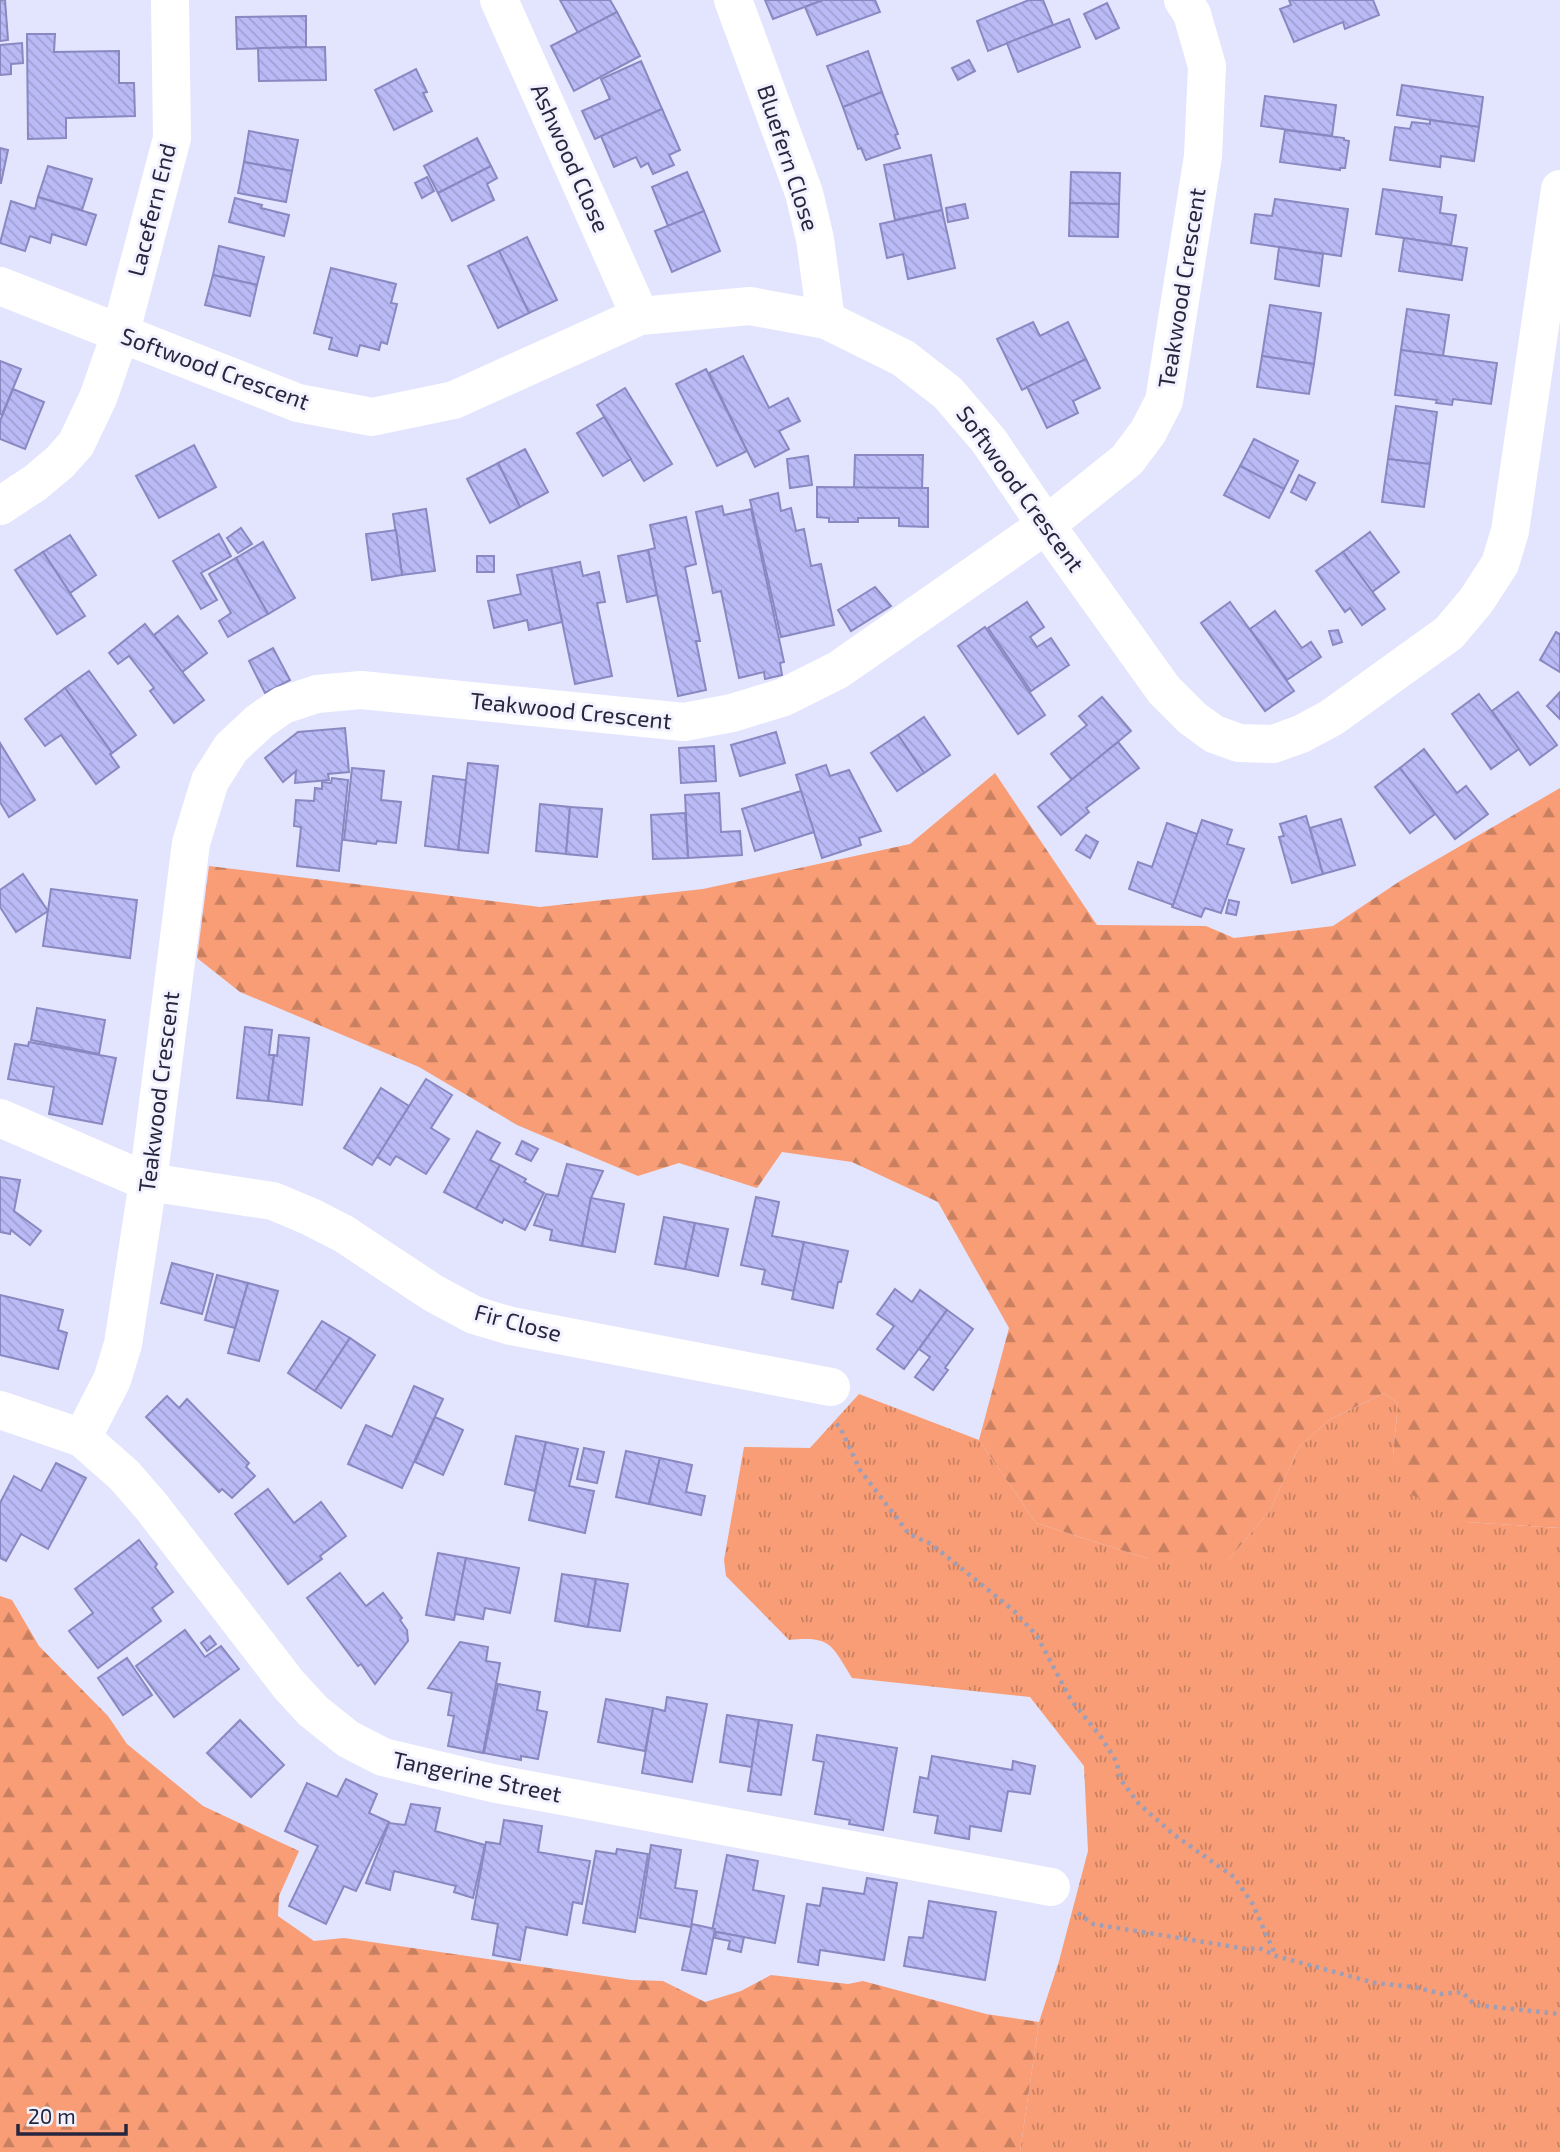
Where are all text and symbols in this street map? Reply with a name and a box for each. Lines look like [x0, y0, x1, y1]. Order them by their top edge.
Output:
street label: Ashwood Close [526, 79, 616, 236]
street label: Bluefern Close [752, 81, 826, 234]
street label: Lacefern End [121, 140, 181, 279]
street label: Teakwood Crescent [1151, 185, 1211, 390]
street label: Softwood Crescent [117, 321, 314, 415]
street label: Softwood Crescent [951, 400, 1091, 577]
street label: Teakwood Crescent [469, 686, 673, 735]
street label: Teakwood Crescent [132, 989, 184, 1194]
street label: Fir Close [472, 1297, 565, 1347]
street label: Tangerine Street [390, 1744, 564, 1808]
scale bar [18, 2092, 126, 2136]
text: 20 m [28, 2103, 76, 2128]

